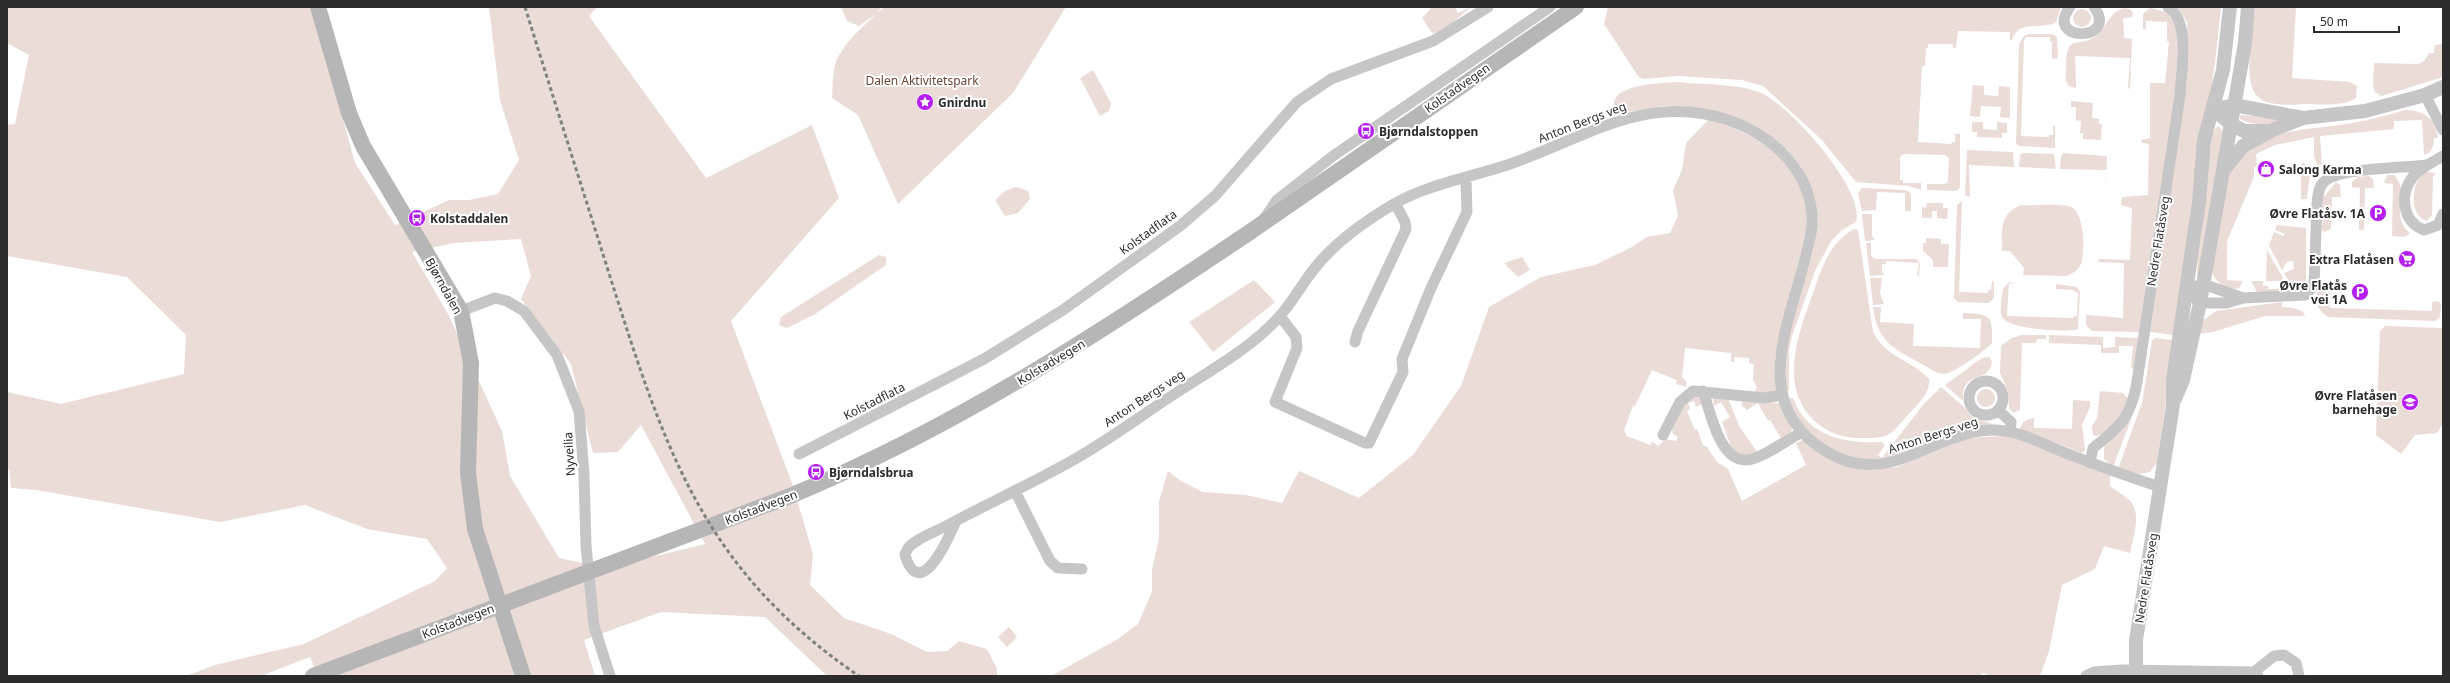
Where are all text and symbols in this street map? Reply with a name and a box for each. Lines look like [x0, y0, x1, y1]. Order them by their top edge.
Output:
scale bar [2314, 8, 2399, 34]
text: 50 m [2320, 13, 2348, 30]
street label: Kolstadvegen [1421, 59, 1493, 117]
park label: Dalen Aktivitetspark [865, 72, 979, 89]
place icon: Gnirdnu [915, 92, 935, 112]
place label: Gnirdnu [938, 94, 986, 111]
street label: Anton Bergs veg [1535, 97, 1629, 147]
bus stop icon: Bjørndalstoppen [1356, 121, 1376, 141]
place label: Bjørndalstoppen [1379, 123, 1478, 140]
shop icon: Salong Karma [2256, 159, 2276, 179]
place label: Salong Karma [2279, 161, 2362, 178]
street label: Nedre Flatåsveg [2142, 195, 2174, 287]
parking icon: Øvre Flatåsv. 1A [2368, 203, 2388, 223]
street label: Kolstadflata [1116, 205, 1180, 259]
place label: Øvre Flatåsv. 1A [2269, 205, 2366, 222]
bus stop icon: Kolstaddalen [407, 208, 427, 228]
place label: Kolstaddalen [430, 210, 508, 227]
supermarket icon: Extra Flatåsen [2397, 249, 2417, 269]
place label: Extra Flatåsen [2309, 251, 2394, 268]
street label: Bjørndalen [422, 255, 466, 317]
place label: Øvre Flatås vei 1A [2279, 277, 2348, 308]
parking icon: Øvre Flatås vei 1A [2350, 282, 2370, 302]
street label: Kolstadvegen [1014, 335, 1088, 389]
street label: Anton Bergs veg [1100, 366, 1188, 430]
street label: Kolstadflata [840, 378, 908, 424]
place label: Øvre Flatåsen barnehage [2315, 387, 2397, 418]
school or university icon: Øvre Flatåsen barnehage [2400, 392, 2420, 412]
street label: Anton Bergs veg [1886, 413, 1980, 457]
street label: Nyveilia [559, 431, 579, 477]
bus stop icon: Bjørndalsbrua [806, 462, 826, 482]
place label: Bjørndalsbrua [829, 464, 913, 481]
street label: Kolstadvegen [722, 485, 800, 529]
street label: Nedre Flatåsveg [2130, 532, 2162, 624]
street label: Kolstadvegen [419, 599, 497, 643]

